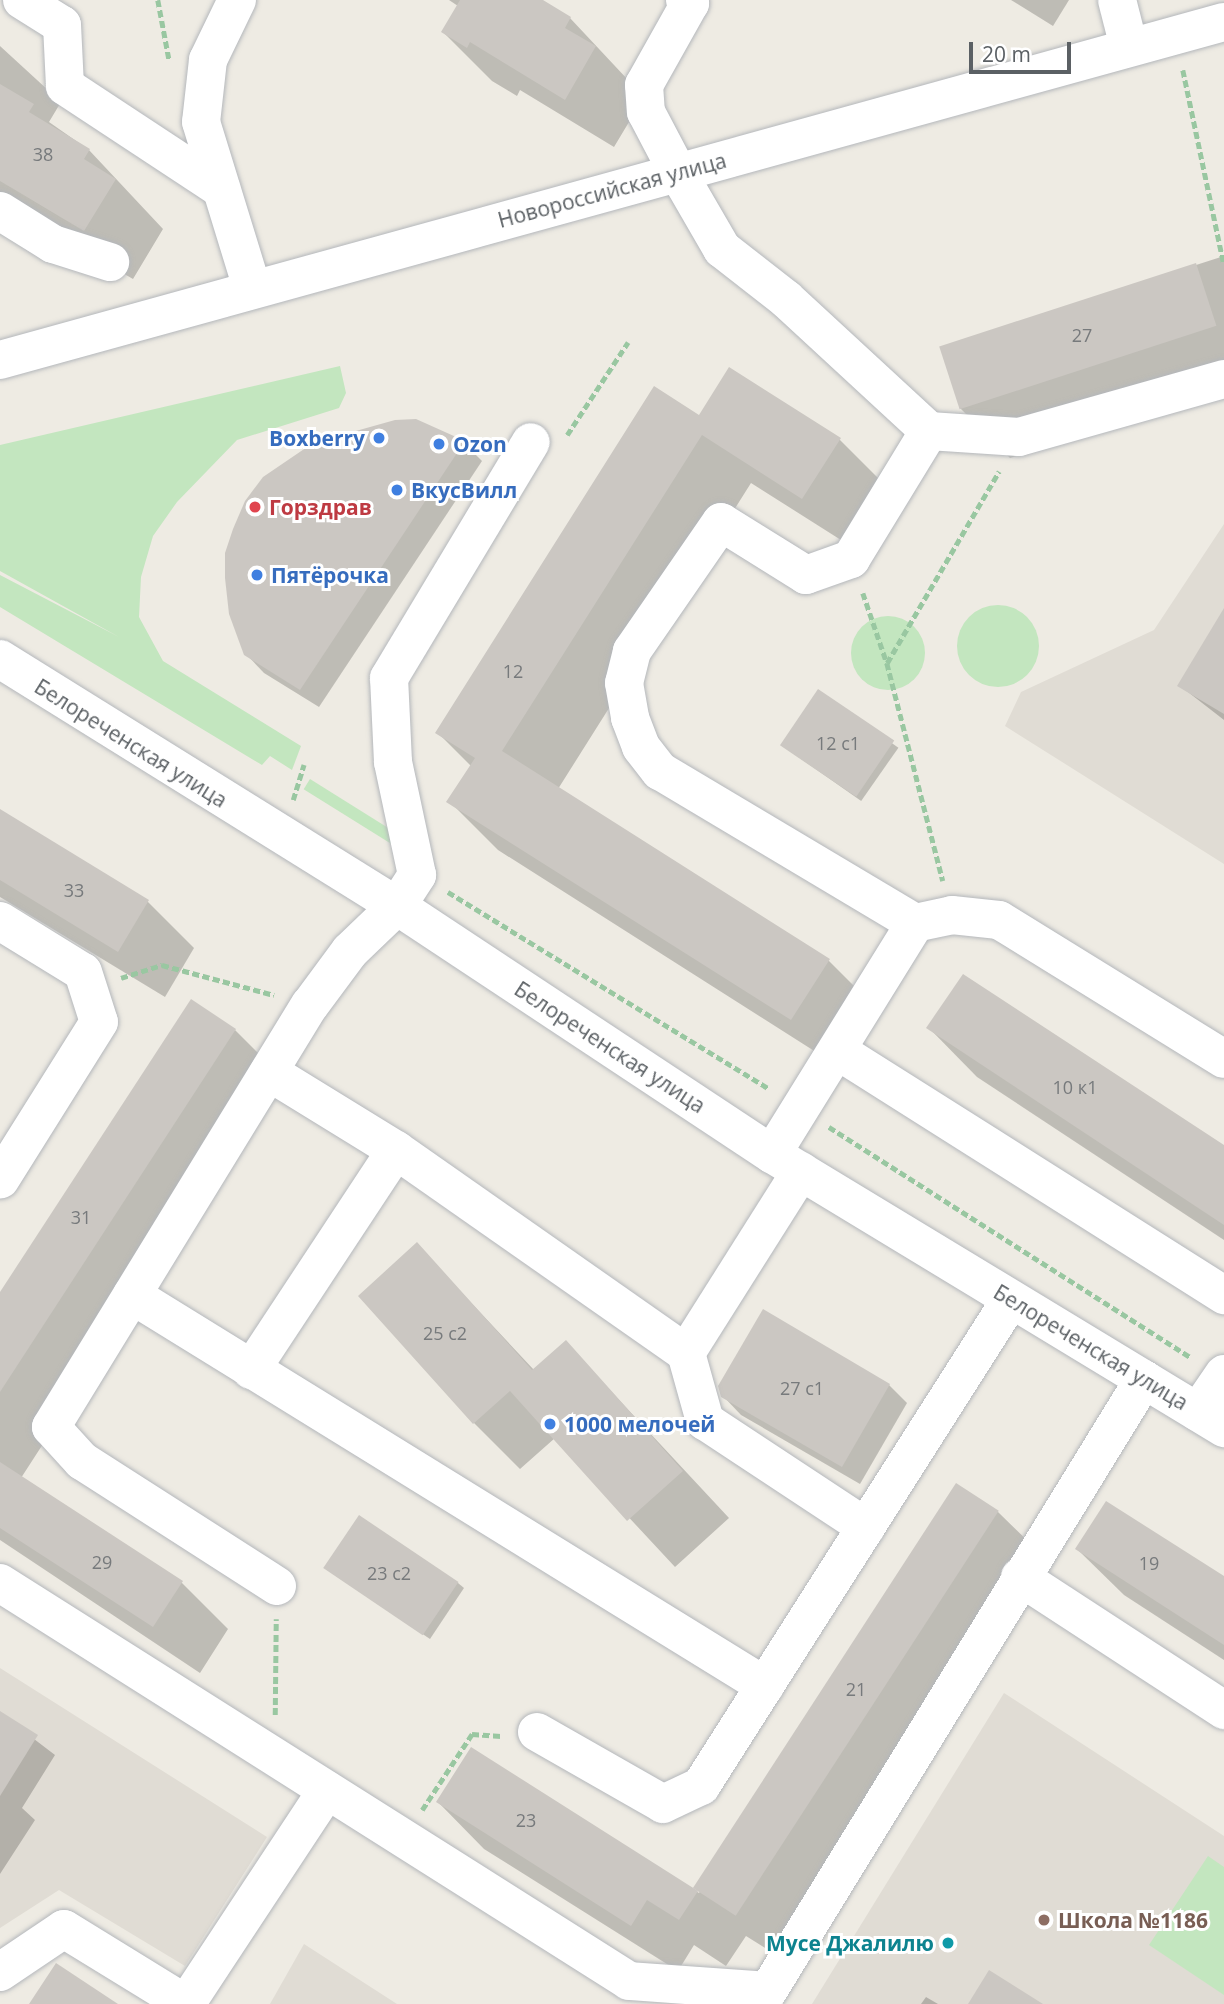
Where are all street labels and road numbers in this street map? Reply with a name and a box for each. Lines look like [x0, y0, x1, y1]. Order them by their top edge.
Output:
street label: Новороссийская улица [495, 147, 729, 233]
street label: Белореченская улица [30, 673, 232, 813]
street label: Белореченская улица [510, 976, 710, 1118]
street label: Белореченская улица [989, 1279, 1193, 1415]

